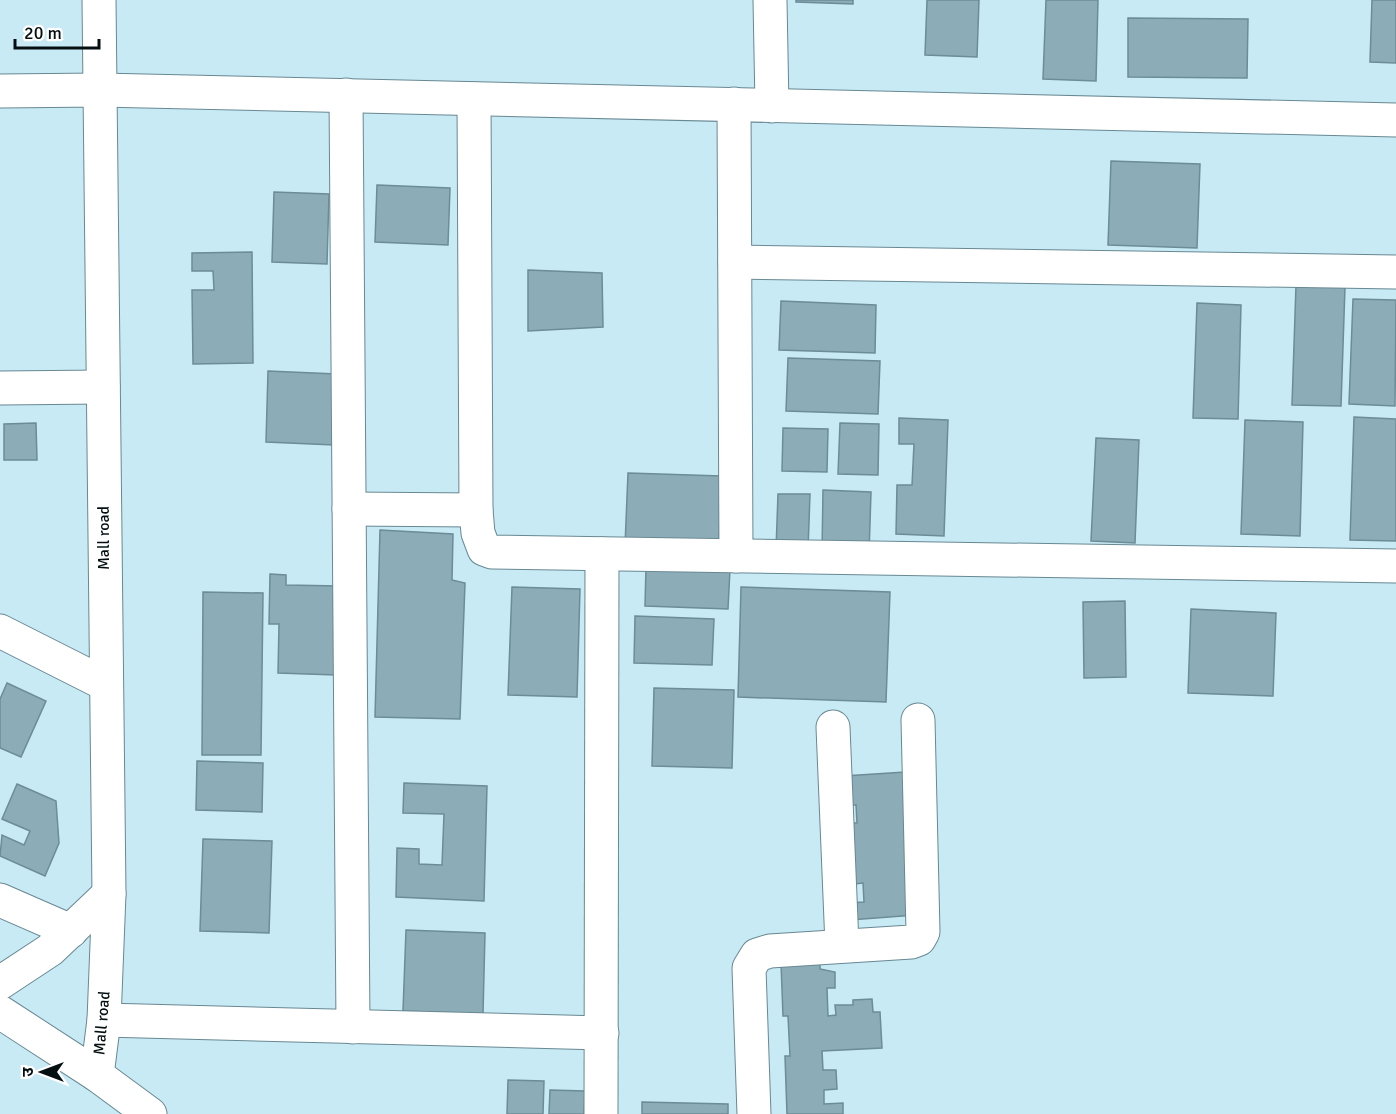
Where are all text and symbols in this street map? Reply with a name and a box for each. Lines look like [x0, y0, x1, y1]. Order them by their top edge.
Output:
scale bar [15, 12, 99, 50]
text: 20 m [24, 22, 62, 44]
street label: Mall road [94, 506, 114, 570]
street label: Mall road [89, 990, 115, 1056]
north arrow [12, 1042, 72, 1102]
text: उ [18, 1067, 38, 1077]

